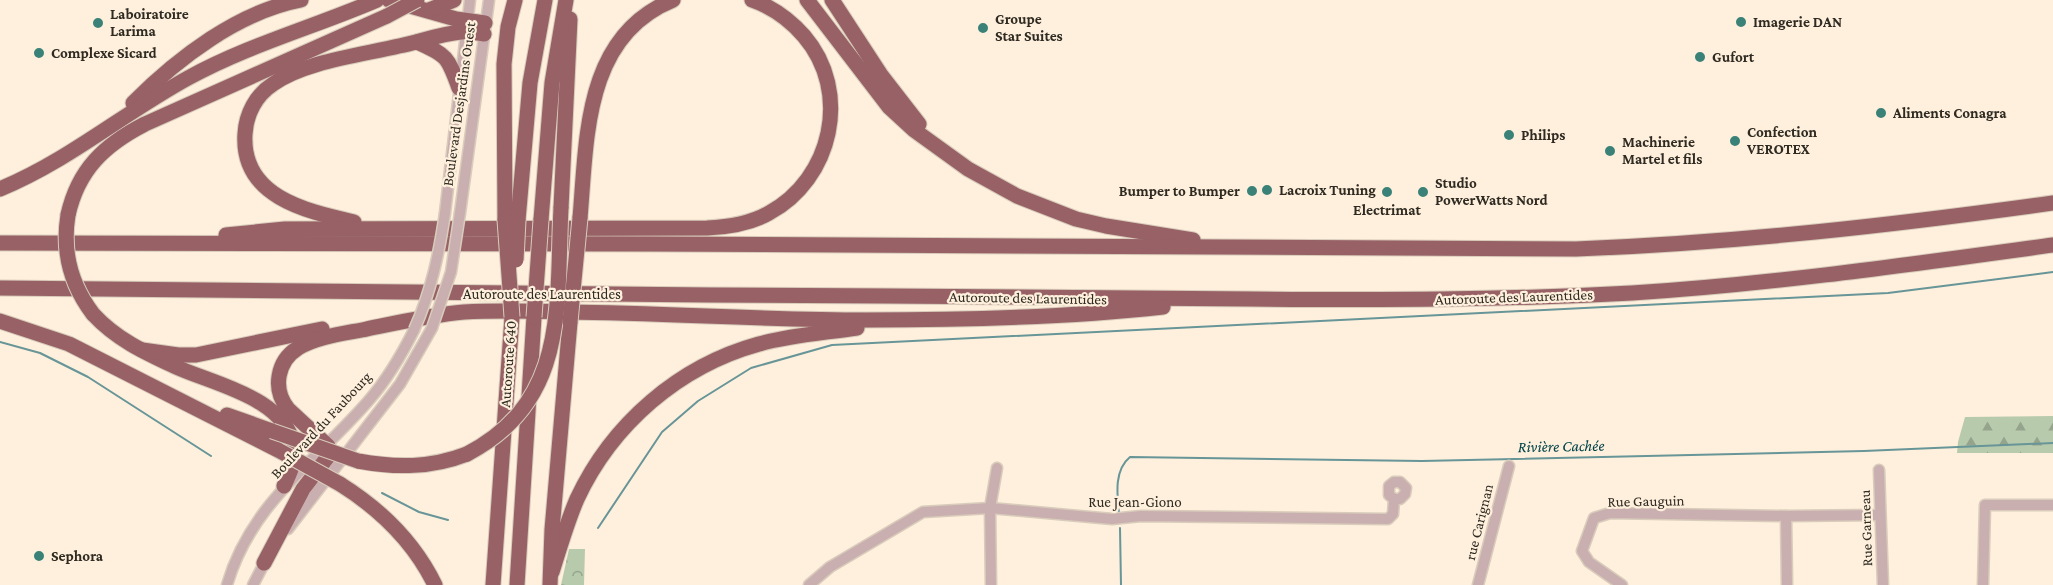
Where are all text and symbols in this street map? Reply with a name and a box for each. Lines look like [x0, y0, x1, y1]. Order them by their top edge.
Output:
place label: Laboiratoire Larima [110, 6, 189, 39]
place label: Groupe Star Suites [995, 11, 1063, 44]
place label: Imagerie DAN [1753, 14, 1842, 30]
marker: Imagerie DAN [1734, 15, 1748, 29]
marker: Laboiratoire Larima [91, 16, 105, 30]
street label: Boulevard Desjardins Ouest [440, 20, 480, 187]
marker: Groupe Star Suites [976, 21, 990, 35]
place label: Complexe Sicard [51, 45, 158, 61]
marker: Complexe Sicard [32, 46, 46, 60]
place label: Gufort [1712, 49, 1755, 65]
marker: Gufort [1693, 50, 1707, 64]
place label: Aliments Conagra [1892, 105, 2007, 121]
marker: Aliments Conagra [1874, 106, 1888, 120]
place label: Confection VEROTEX [1746, 124, 1817, 157]
place label: Philips [1521, 127, 1565, 143]
marker: Philips [1502, 128, 1516, 142]
place label: Machinerie Martel et fils [1622, 134, 1702, 167]
marker: Confection VEROTEX [1728, 134, 1742, 148]
marker: Machinerie Martel et fils [1603, 144, 1617, 158]
place label: Studio PowerWatts Nord [1435, 175, 1548, 208]
place label: Lacroix Tuning [1279, 182, 1376, 198]
place label: Bumper to Bumper [1119, 183, 1240, 199]
marker: Lacroix Tuning [1260, 183, 1274, 197]
marker: Bumper to Bumper [1245, 184, 1259, 198]
marker: Electrimat [1380, 185, 1394, 199]
marker: Studio PowerWatts Nord [1416, 185, 1430, 199]
place label: Electrimat [1353, 202, 1421, 218]
street label: Autoroute des Laurentides [463, 286, 621, 302]
street label: Autoroute des Laurentides [1435, 286, 1593, 308]
street label: Autoroute des Laurentides [949, 289, 1107, 307]
street label: Autoroute 640 [497, 320, 519, 408]
street label: Boulevard du Faubourg [268, 368, 375, 482]
water label: Rivière Cachée [1517, 437, 1605, 455]
street label: rue Carignan [1462, 482, 1497, 562]
street label: Rue Garneau [1857, 489, 1875, 567]
street label: Rue Gauguin [1607, 492, 1685, 511]
street label: Rue Jean-Giono [1088, 494, 1182, 511]
place label: Sephora [51, 548, 104, 564]
marker: Sephora [32, 549, 46, 563]

